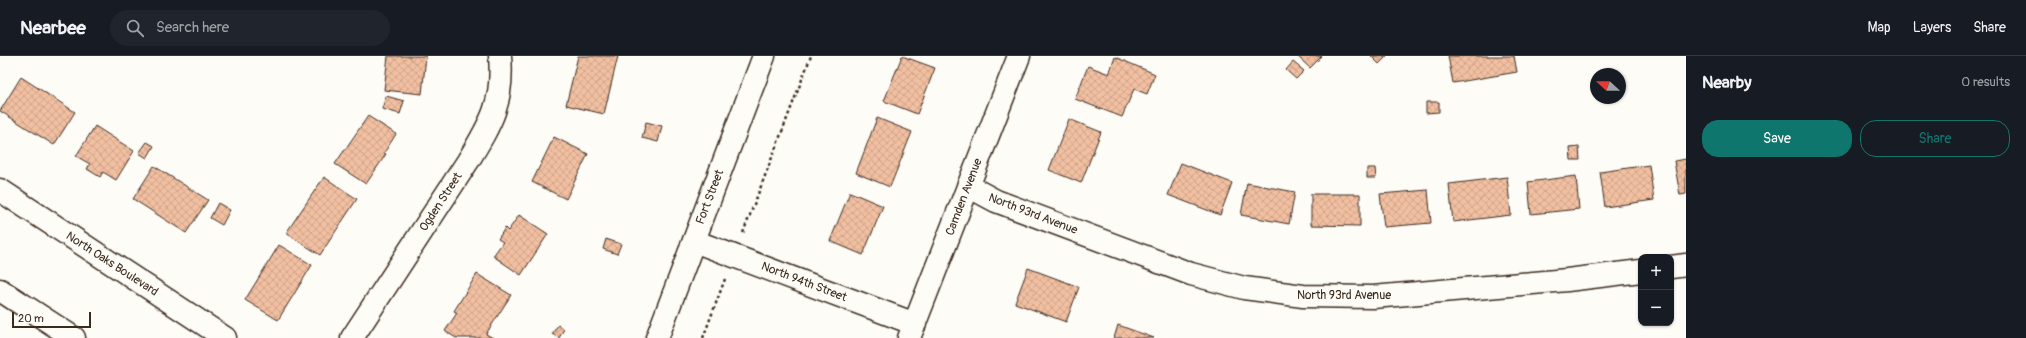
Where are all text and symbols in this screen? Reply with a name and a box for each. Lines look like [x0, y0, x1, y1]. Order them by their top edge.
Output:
search box [110, 10, 390, 46]
text: Nearbee [20, 16, 86, 40]
icon: search [124, 17, 146, 39]
text: Search here [156, 18, 229, 37]
text: Map [1868, 19, 1891, 36]
text: Layers [1913, 19, 1951, 36]
text: Share [1973, 19, 2006, 36]
north arrow [1590, 68, 1626, 104]
text: Nearby [1702, 72, 1751, 93]
text: 0 results [1961, 74, 2010, 90]
button: Save [1702, 120, 1852, 157]
button: Share [1860, 120, 2010, 157]
street label: Camden Avenue [942, 156, 986, 238]
street label: Fort Street [693, 167, 727, 226]
street label: Ogden Street [416, 170, 466, 234]
street label: North 93rd Avenue [986, 190, 1080, 238]
street label: North Oaks Boulevard [63, 229, 161, 300]
map controls [1638, 254, 1674, 326]
button: + [1638, 254, 1674, 290]
street label: North 94th Street [759, 259, 849, 305]
street label: North 93rd Avenue [1297, 288, 1391, 303]
button: − [1638, 290, 1674, 326]
scale bar [12, 310, 91, 329]
text: 20 m [18, 312, 44, 325]

